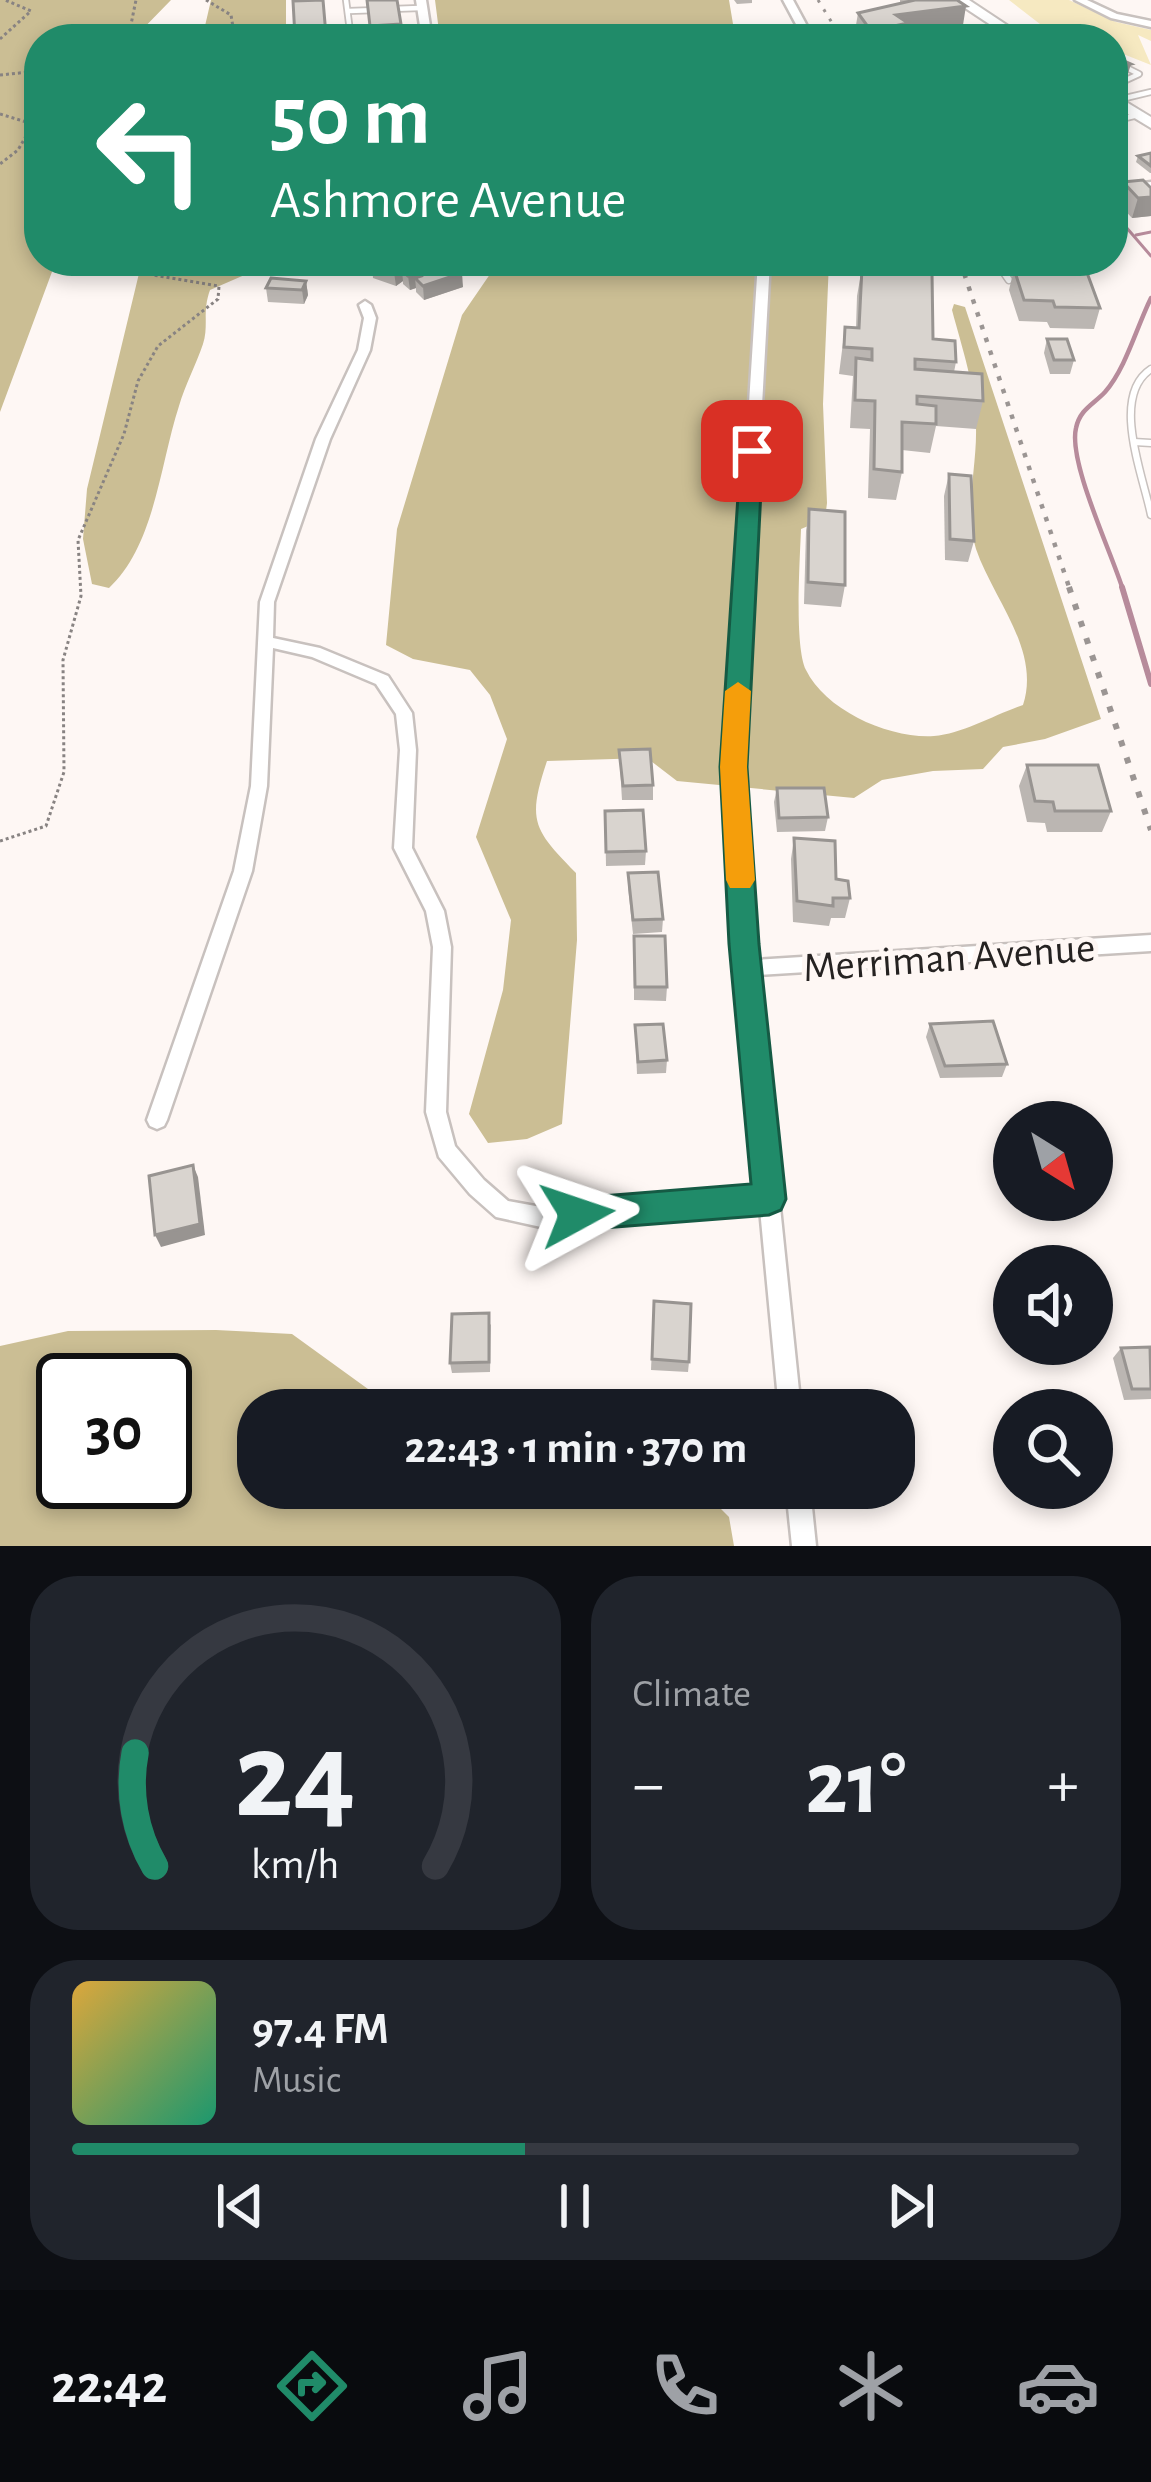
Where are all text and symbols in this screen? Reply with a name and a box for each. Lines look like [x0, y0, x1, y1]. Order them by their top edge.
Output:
icon: left [72, 72, 228, 228]
text: 50 m [270, 76, 431, 160]
text: Ashmore Avenue [270, 174, 627, 228]
pin [701, 400, 803, 502]
icon: arrive [719, 418, 785, 484]
street label: Merriman Avenue [802, 927, 1097, 989]
north arrow [993, 1101, 1113, 1221]
map controls [993, 1101, 1113, 1509]
position arrow [514, 1151, 640, 1277]
button: sound [993, 1245, 1113, 1365]
speed limit sign: 30 [36, 1353, 192, 1509]
button: search [993, 1389, 1113, 1509]
text: 22:43 · 1 min · 370 m [405, 1426, 747, 1471]
text: Climate [633, 1675, 751, 1714]
text: 24 [234, 1715, 356, 1840]
text: 21° [805, 1740, 906, 1830]
text: − [633, 1752, 664, 1818]
text: + [1047, 1752, 1079, 1818]
text: km/h [251, 1844, 339, 1887]
text: 97.4 FM [252, 2007, 389, 2052]
text: Music [252, 2061, 341, 2100]
icon: previous [207, 2173, 273, 2239]
icon: pause [542, 2173, 608, 2239]
icon: next [878, 2173, 944, 2239]
icon: directions [270, 2344, 354, 2428]
icon: music [456, 2344, 540, 2428]
icon: phone [643, 2344, 727, 2428]
icon: climate [829, 2344, 913, 2428]
icon: car [1016, 2344, 1100, 2428]
text: 22:42 [51, 2359, 167, 2413]

